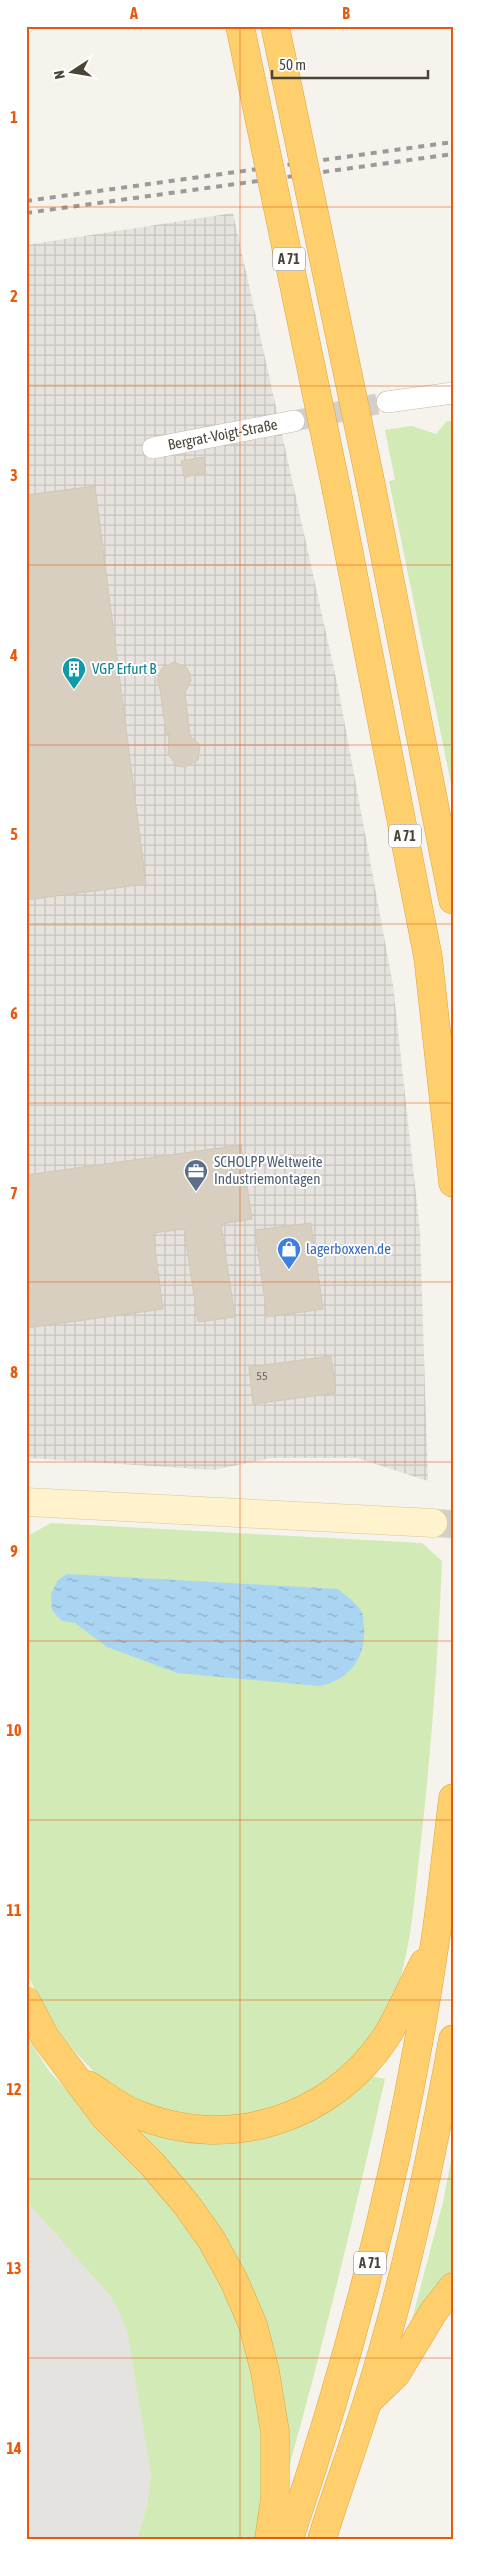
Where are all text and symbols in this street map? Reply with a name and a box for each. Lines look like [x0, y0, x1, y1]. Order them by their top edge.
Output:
text: A [129, 4, 138, 22]
text: B [342, 4, 350, 22]
north arrow [48, 48, 98, 98]
scale bar [272, 48, 428, 80]
text: 50 m [279, 56, 306, 73]
text: N [51, 69, 68, 80]
text: 1 [10, 108, 18, 126]
road number: A 71 [273, 248, 305, 270]
text: 2 [10, 287, 18, 305]
street label: Bergrat-Voigt-Straße [166, 415, 279, 453]
text: 3 [10, 466, 18, 484]
text: 4 [9, 646, 18, 664]
building icon: VGP Erfurt B [61, 656, 87, 690]
place label: VGP Erfurt B [92, 660, 156, 677]
road number: A 71 [389, 824, 421, 848]
text: 5 [10, 825, 18, 843]
text: 6 [10, 1004, 18, 1022]
place label: SCHOLPP Weltweite Industriemontagen [214, 1153, 323, 1187]
office icon: SCHOLPP Weltweite Industriemontagen [183, 1158, 209, 1192]
text: 7 [10, 1184, 18, 1202]
shop icon: lagerboxxen.de [276, 1236, 302, 1270]
place label: lagerboxxen.de [306, 1240, 391, 1257]
text: 8 [10, 1363, 18, 1381]
house number: 55 [256, 1369, 268, 1383]
text: 9 [10, 1542, 18, 1560]
text: 10 [6, 1721, 22, 1739]
text: 11 [6, 1901, 22, 1919]
text: 12 [6, 2080, 22, 2098]
road number: A 71 [354, 2252, 386, 2274]
text: 13 [6, 2259, 22, 2277]
text: 14 [6, 2439, 22, 2457]

